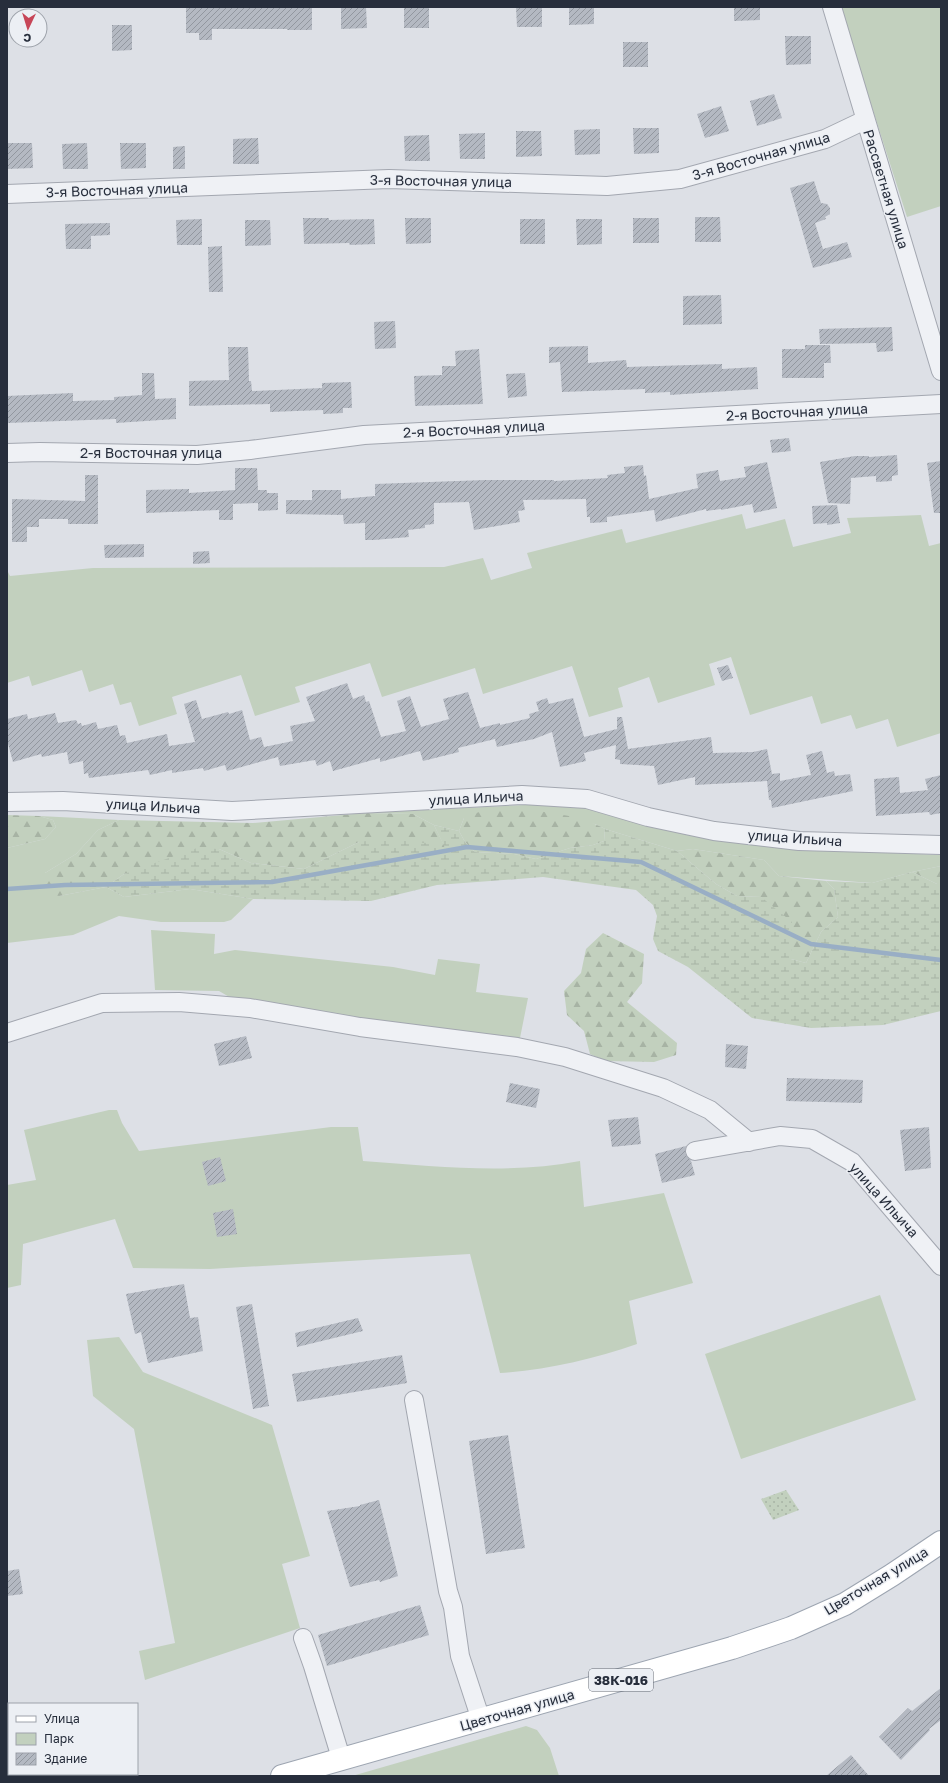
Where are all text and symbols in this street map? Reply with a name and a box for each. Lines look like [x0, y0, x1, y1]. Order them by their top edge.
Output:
north arrow [8, 8, 48, 48]
text: С [23, 32, 32, 45]
street label: Рассветная улица [860, 127, 913, 251]
street label: 3-я Восточная улица [690, 128, 832, 183]
street label: 3-я Восточная улица [370, 171, 512, 190]
street label: 3-я Восточная улица [46, 179, 188, 200]
street label: 2-я Восточная улица [726, 399, 868, 424]
street label: 2-я Восточная улица [403, 416, 545, 441]
street label: 2-я Восточная улица [80, 444, 222, 461]
street label: улица Ильича [428, 787, 524, 808]
street label: улица Ильича [105, 795, 201, 816]
street label: улица Ильича [747, 826, 843, 849]
street label: улица Ильича [846, 1159, 922, 1241]
street label: Цветочная улица [821, 1543, 931, 1618]
road number: 38К-016 [589, 1669, 653, 1691]
street label: Цветочная улица [458, 1685, 576, 1734]
legend [8, 1703, 138, 1775]
text: Улица [44, 1711, 80, 1726]
text: Парк [44, 1731, 74, 1746]
text: Здание [44, 1751, 87, 1766]

